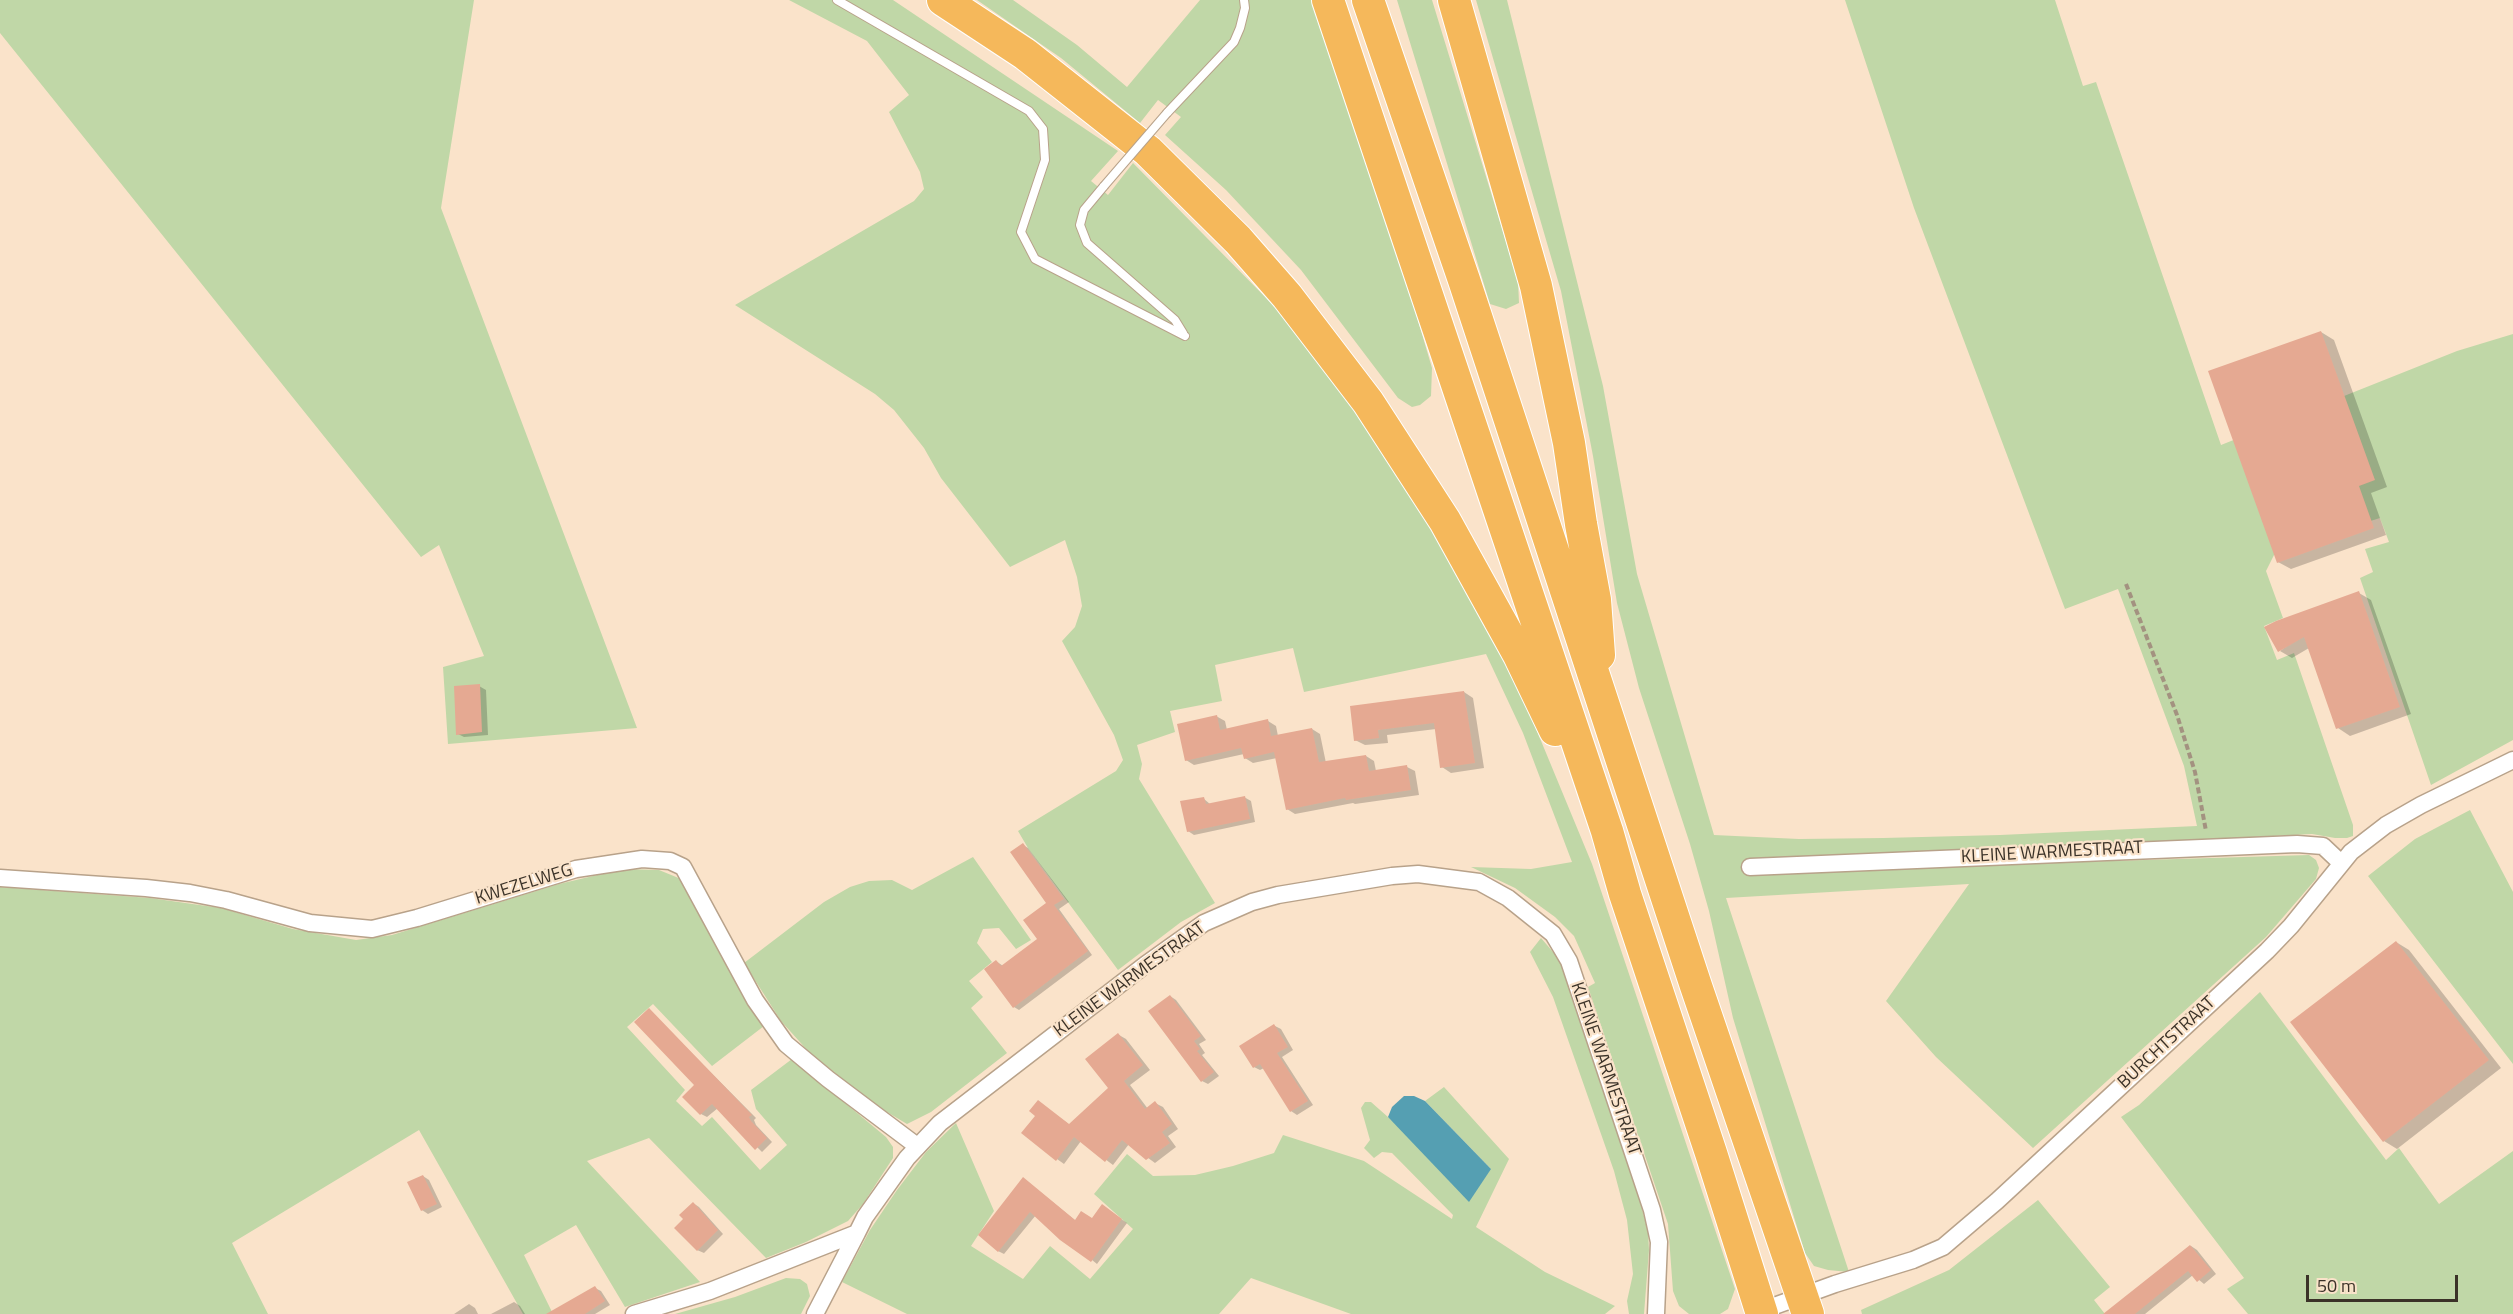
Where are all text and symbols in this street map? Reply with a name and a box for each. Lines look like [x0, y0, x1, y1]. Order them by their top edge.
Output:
street label: KLEINE WARMESTRAAT [1961, 837, 2143, 869]
street label: KWEZELWEG [473, 860, 575, 910]
street label: KLEINE WARMESTRAAT [1050, 918, 1210, 1042]
street label: KLEINE WARMESTRAAT [1565, 979, 1645, 1159]
street label: BURCHTSTRAAT [2114, 992, 2220, 1094]
scale bar [2309, 1263, 2460, 1301]
text: 50 m [2317, 1272, 2356, 1299]

